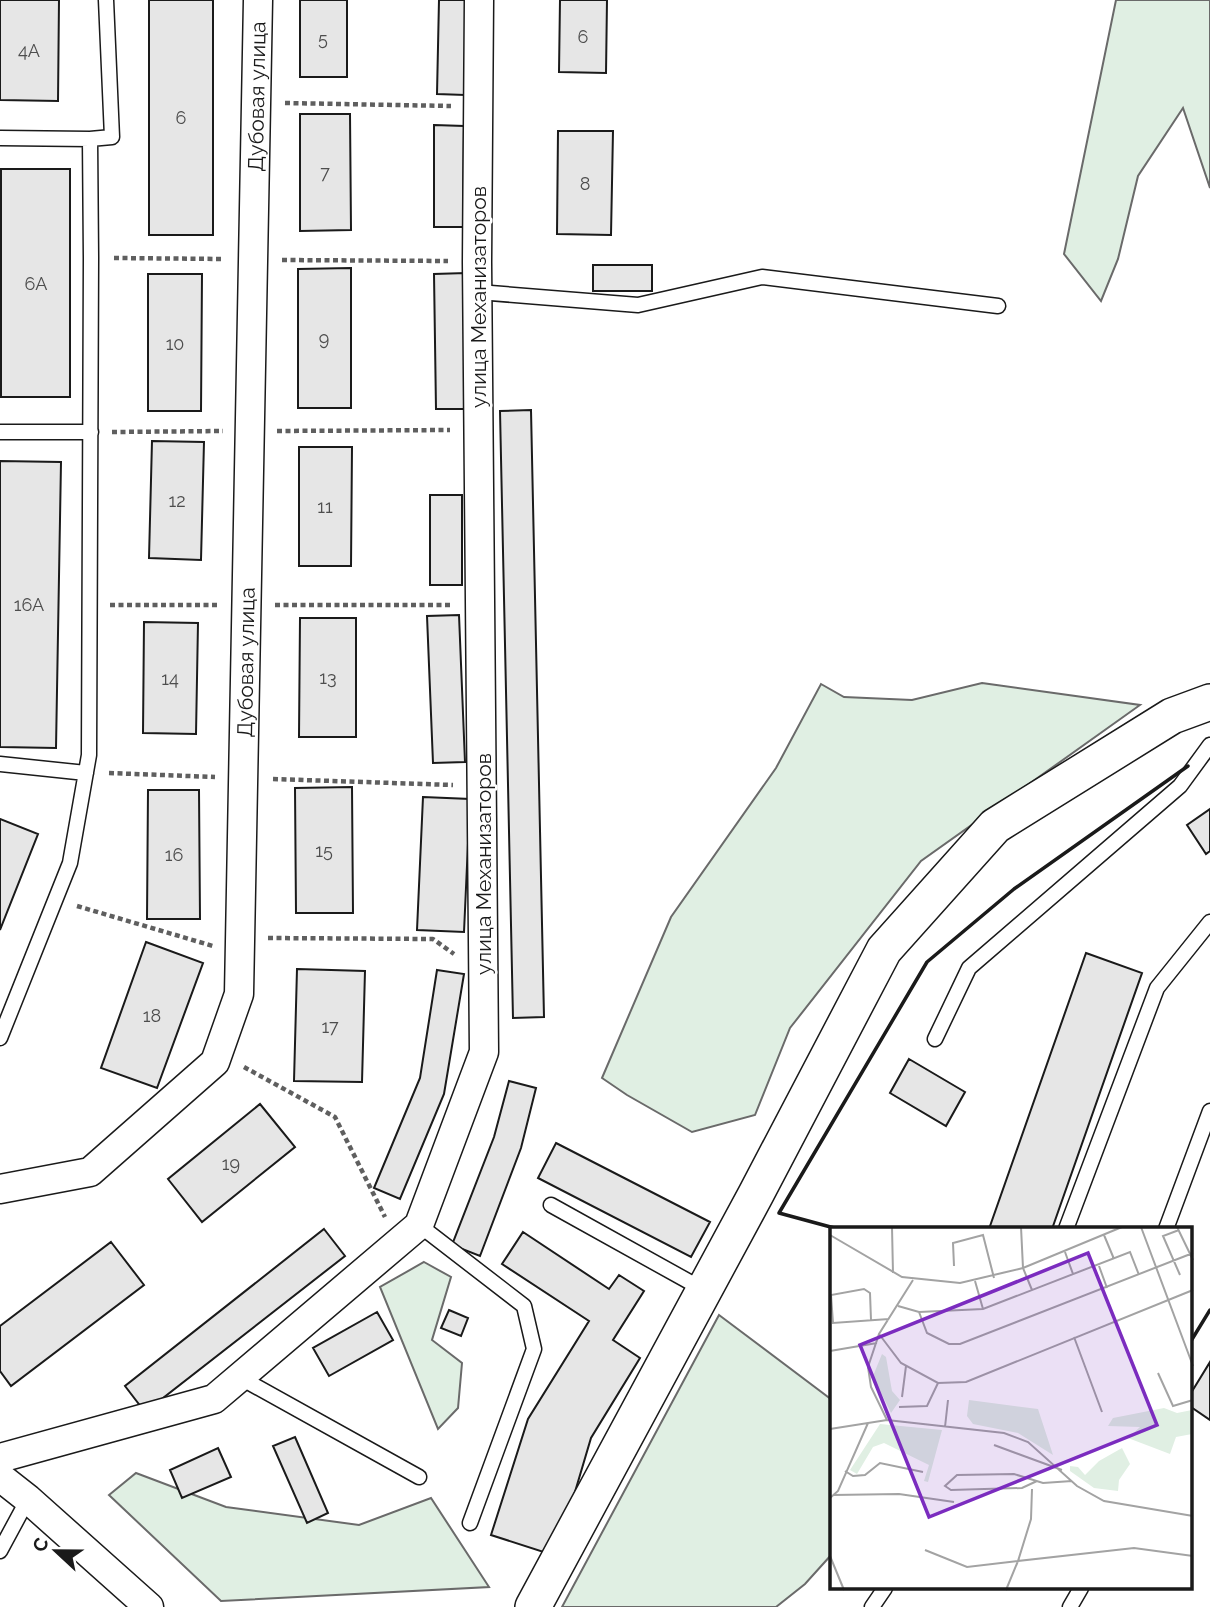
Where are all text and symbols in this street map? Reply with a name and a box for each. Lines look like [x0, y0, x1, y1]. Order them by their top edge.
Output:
street label: Дубовая улица [242, 21, 270, 172]
house number: 6 [578, 26, 589, 47]
house number: 5 [318, 28, 328, 49]
house number: 4А [18, 40, 40, 61]
house number: 6 [176, 107, 187, 128]
house number: 7 [320, 162, 330, 183]
house number: 8 [580, 173, 590, 194]
street label: улица Механизаторов [466, 186, 491, 408]
house number: 6А [25, 273, 47, 294]
house number: 9 [319, 328, 329, 349]
house number: 10 [166, 333, 184, 354]
house number: 12 [168, 490, 186, 511]
house number: 11 [317, 496, 333, 517]
street label: Дубовая улица [231, 587, 259, 738]
house number: 16А [14, 594, 44, 615]
house number: 13 [319, 667, 337, 688]
house number: 14 [161, 668, 179, 689]
street label: улица Механизаторов [471, 753, 496, 975]
house number: 15 [315, 840, 333, 861]
house number: 16 [165, 844, 183, 865]
house number: 18 [143, 1005, 161, 1026]
house number: 17 [321, 1016, 339, 1037]
house number: 19 [222, 1153, 240, 1174]
inset map [830, 1227, 1192, 1590]
north arrow [21, 1516, 91, 1586]
text: С [28, 1534, 53, 1555]

